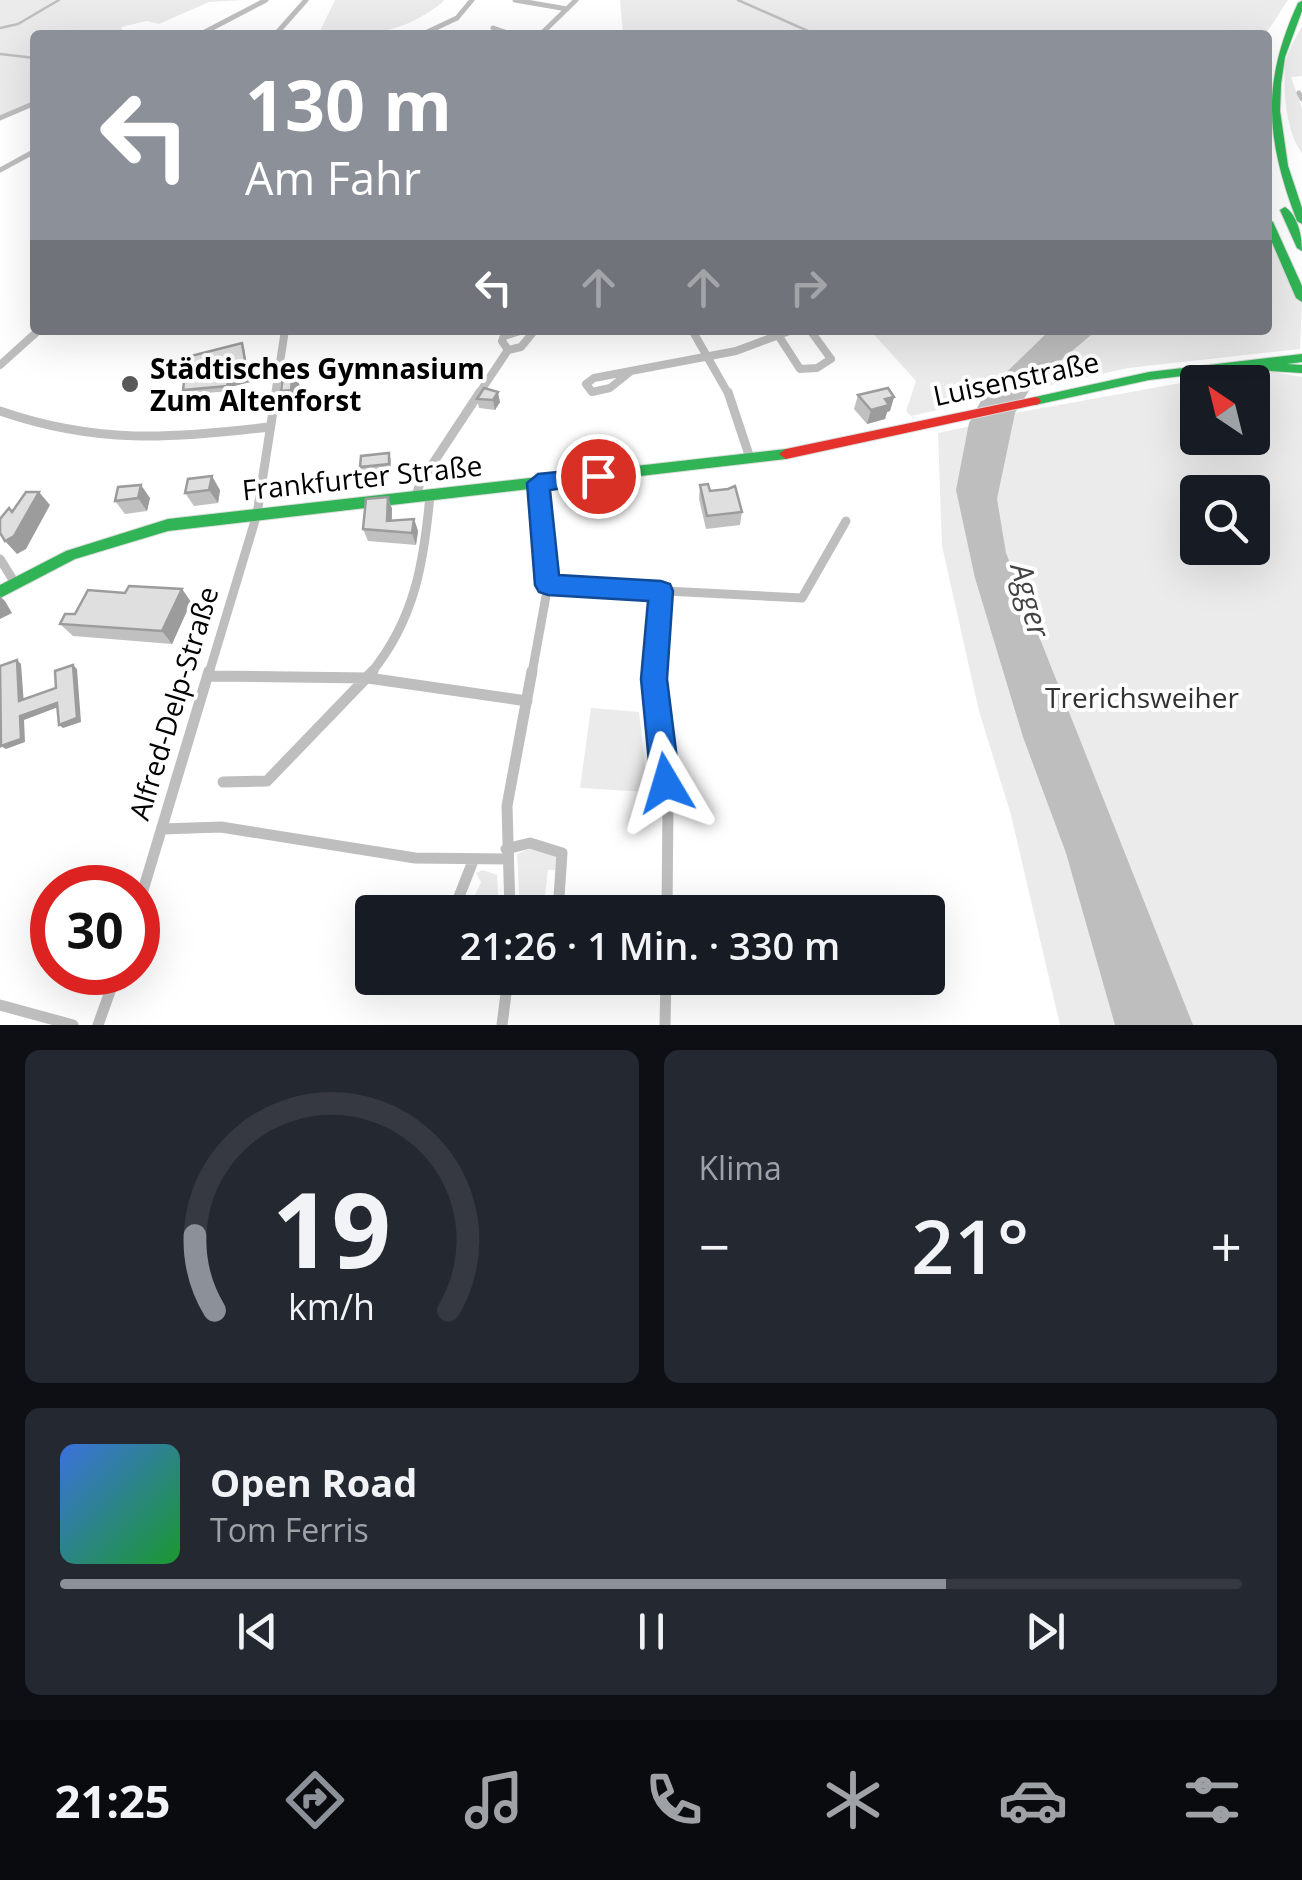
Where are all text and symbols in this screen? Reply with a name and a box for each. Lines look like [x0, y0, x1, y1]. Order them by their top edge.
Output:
text: 130 m [245, 56, 452, 152]
icon: left [80, 70, 210, 200]
text: Am Fahr [245, 147, 421, 208]
icon: left [466, 260, 521, 315]
icon: ahead [571, 260, 626, 315]
icon: ahead [676, 260, 731, 315]
icon: right [781, 260, 836, 315]
street label: Luisenstraße [930, 342, 1102, 414]
place label: Städtisches Gymnasium Zum Altenforst [150, 349, 485, 419]
north arrow [1180, 365, 1270, 455]
map controls [1180, 365, 1270, 565]
marker: Städtisches Gymnasium Zum Altenforst [119, 373, 141, 395]
pin [556, 434, 641, 519]
street label: Frankfurter Straße [240, 445, 484, 509]
icon: arrive [571, 449, 626, 504]
button: search [1180, 475, 1270, 565]
water label: Agger [1001, 557, 1061, 643]
street label: Alfred-Delp-Straße [119, 582, 227, 824]
park label: Trerichsweiher [1045, 678, 1239, 716]
position arrow [614, 731, 718, 835]
speed limit sign: 30 [30, 865, 160, 995]
text: 21:26 · 1 Min. · 330 m [460, 919, 840, 971]
text: Klima [699, 1146, 782, 1189]
text: 19 [272, 1157, 391, 1298]
text: 21° [911, 1194, 1029, 1296]
text: − [699, 1208, 730, 1283]
text: + [1211, 1208, 1242, 1283]
text: km/h [288, 1282, 375, 1330]
text: Open Road [210, 1456, 417, 1508]
text: Tom Ferris [210, 1508, 369, 1551]
icon: previous [230, 1604, 285, 1659]
icon: pause [624, 1604, 679, 1659]
icon: next [1018, 1604, 1073, 1659]
icon: directions [280, 1765, 350, 1835]
icon: music [459, 1765, 529, 1835]
icon: phone [639, 1765, 709, 1835]
icon: climate [818, 1765, 888, 1835]
icon: car [998, 1765, 1068, 1835]
icon: filters [1177, 1765, 1247, 1835]
text: 21:25 [55, 1770, 170, 1831]

